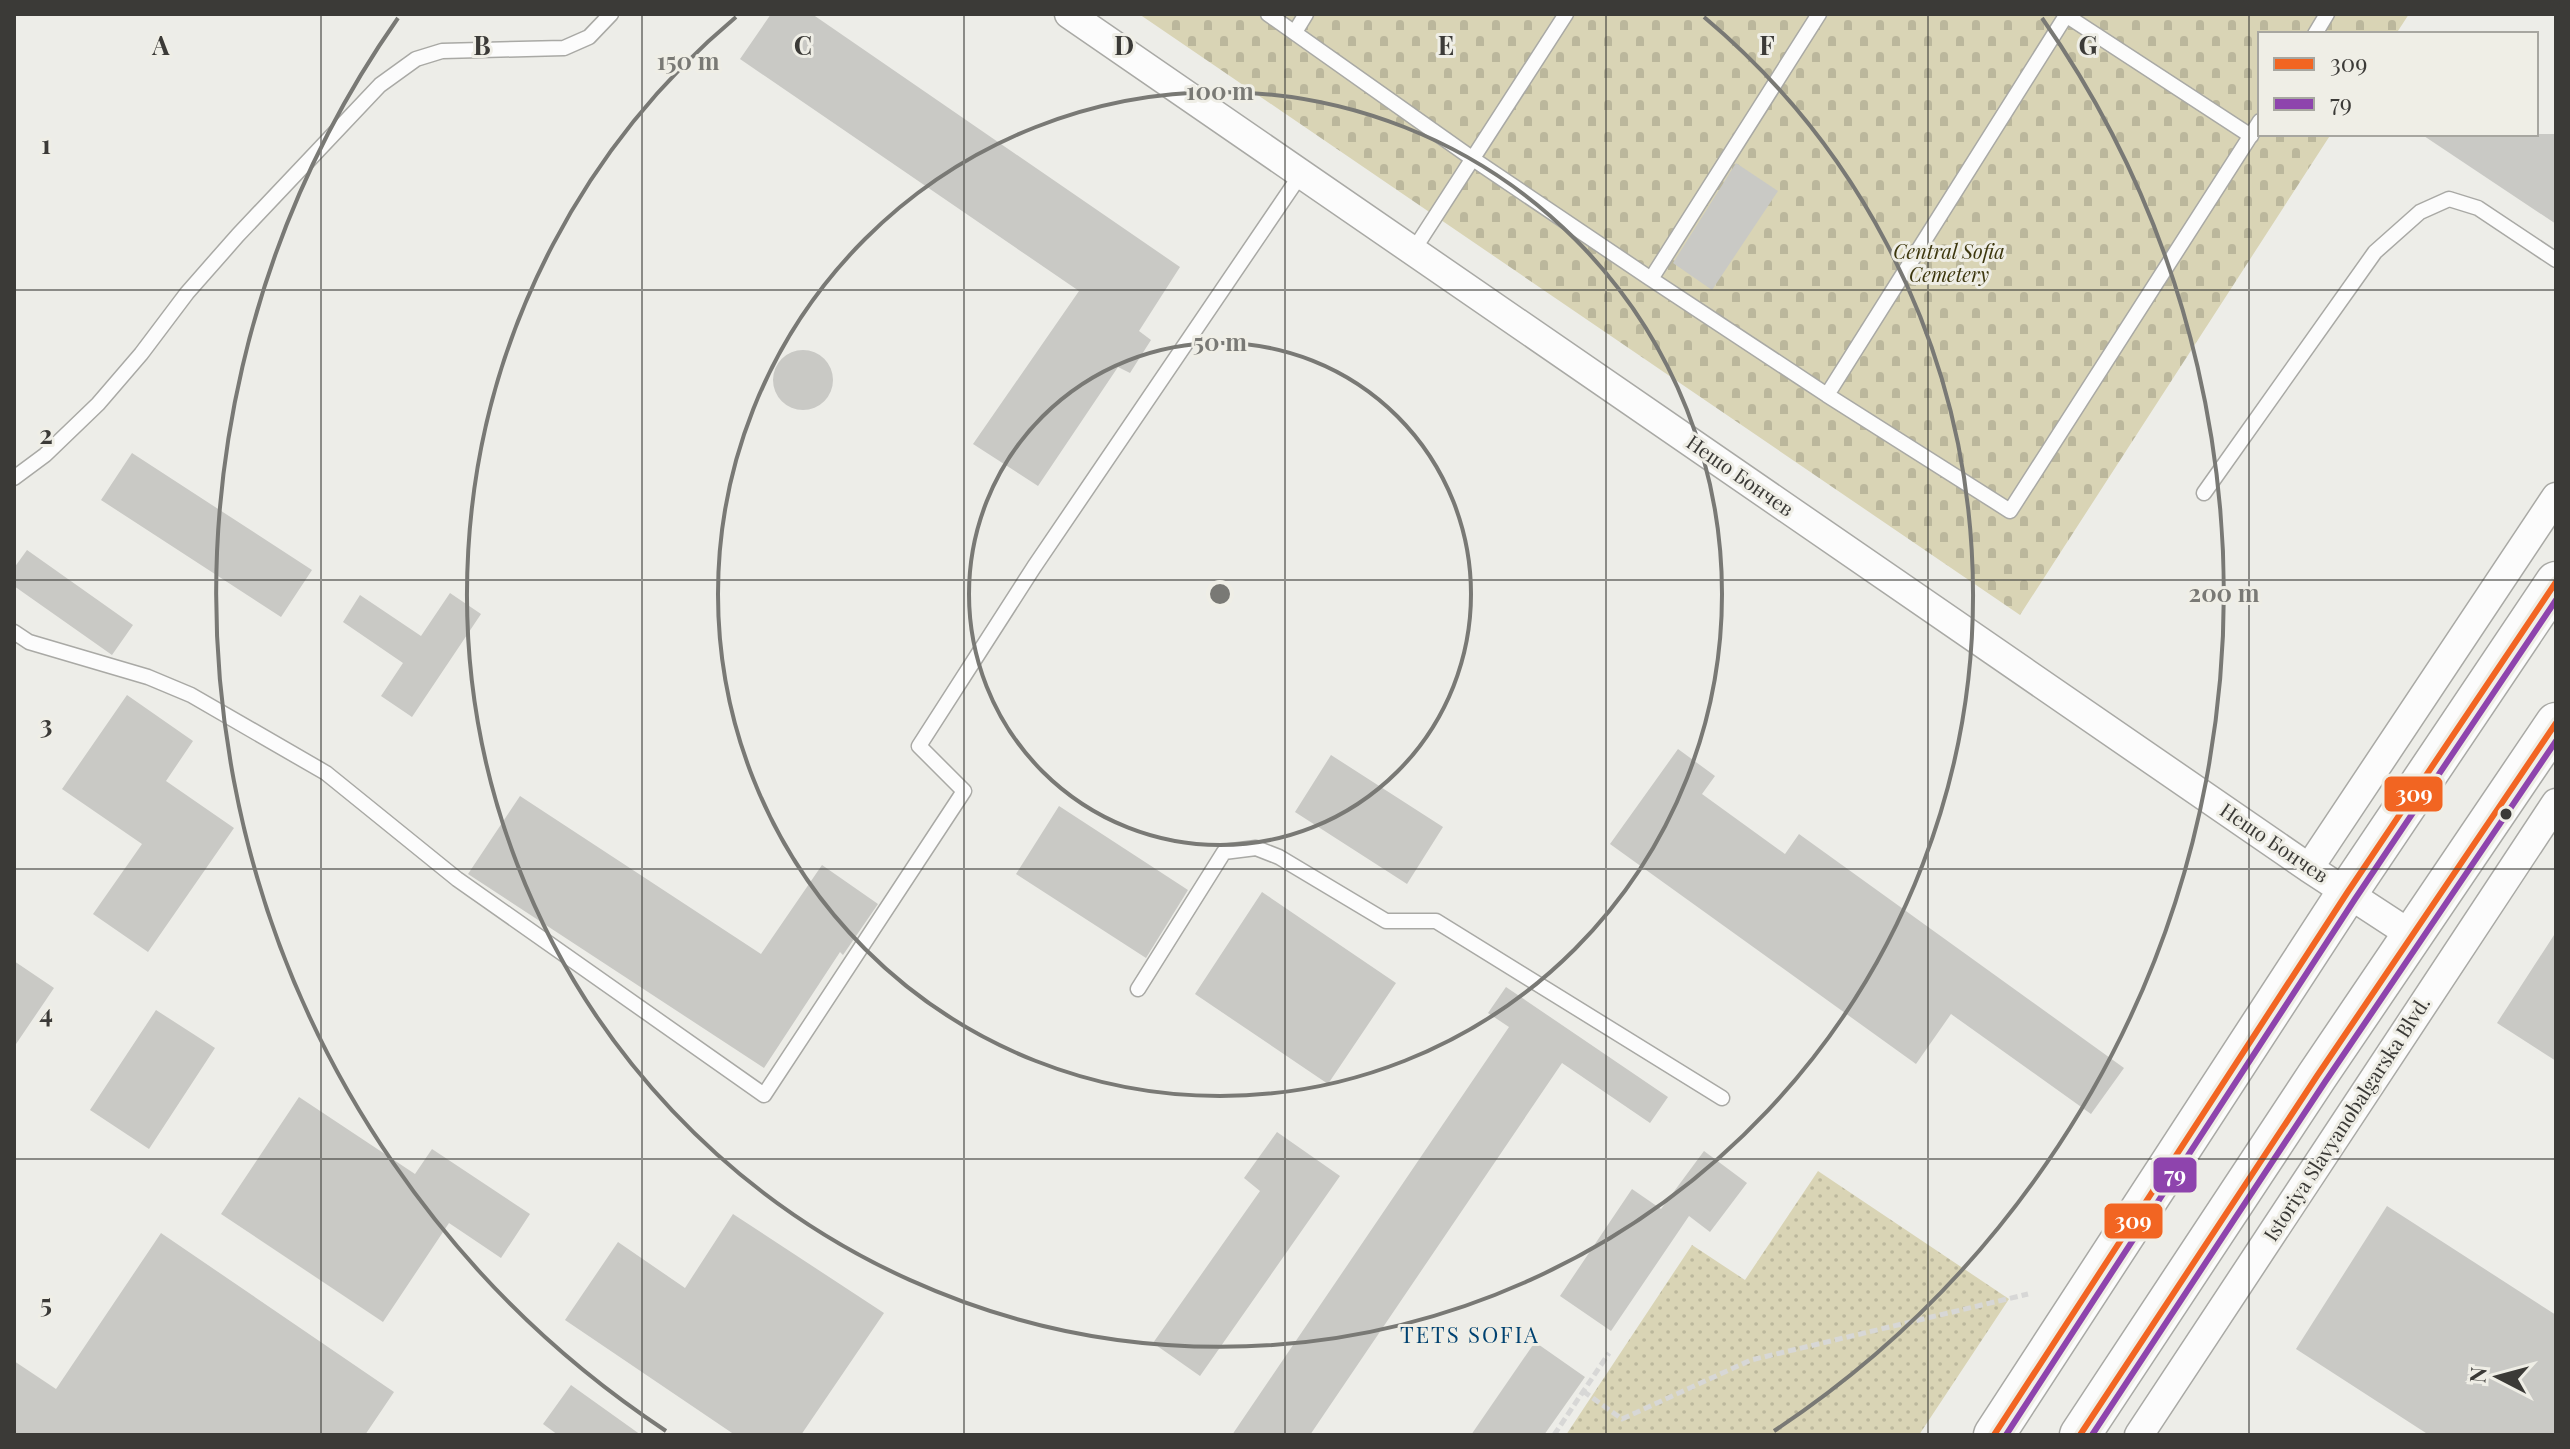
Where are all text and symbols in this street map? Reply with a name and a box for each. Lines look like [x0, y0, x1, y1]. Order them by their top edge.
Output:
text: A [151, 27, 170, 62]
text: B [473, 27, 491, 62]
text: C [794, 27, 812, 62]
text: D [1114, 27, 1134, 62]
text: E [1438, 27, 1454, 62]
text: F [1759, 27, 1775, 62]
text: G [2078, 27, 2098, 62]
legend [2258, 32, 2538, 136]
text: 150 m [657, 44, 720, 76]
text: 309 [2330, 46, 2367, 78]
text: 100 m [1186, 74, 1254, 106]
text: 79 [2330, 86, 2352, 118]
text: 1 [41, 126, 51, 161]
park label: Central Sofia Cemetery [1893, 237, 2005, 287]
text: 50 m [1193, 325, 1247, 357]
text: 2 [39, 416, 53, 451]
street label: Нешо Бончев [1682, 428, 1800, 522]
text: 200 m [2189, 576, 2260, 608]
centre of rings [1206, 580, 1234, 608]
text: 3 [40, 706, 52, 741]
line badge: 309 [2383, 775, 2444, 813]
text: 309 [2395, 778, 2433, 808]
street label: Нешо Бончев [2215, 796, 2334, 888]
unlabelled marker [2498, 806, 2514, 822]
street label: Istoriya Slavyanobalgarska Blvd. [2256, 991, 2435, 1246]
text: 4 [39, 995, 53, 1030]
line badge: 79 [2152, 1156, 2198, 1194]
text: 79 [2164, 1159, 2186, 1189]
line badge: 309 [2103, 1202, 2164, 1240]
text: 309 [2114, 1205, 2152, 1235]
text: 5 [40, 1285, 52, 1320]
district label: TETS SOFIA [1400, 1319, 1540, 1349]
north arrow [2458, 1337, 2538, 1417]
text: N [2461, 1365, 2493, 1384]

